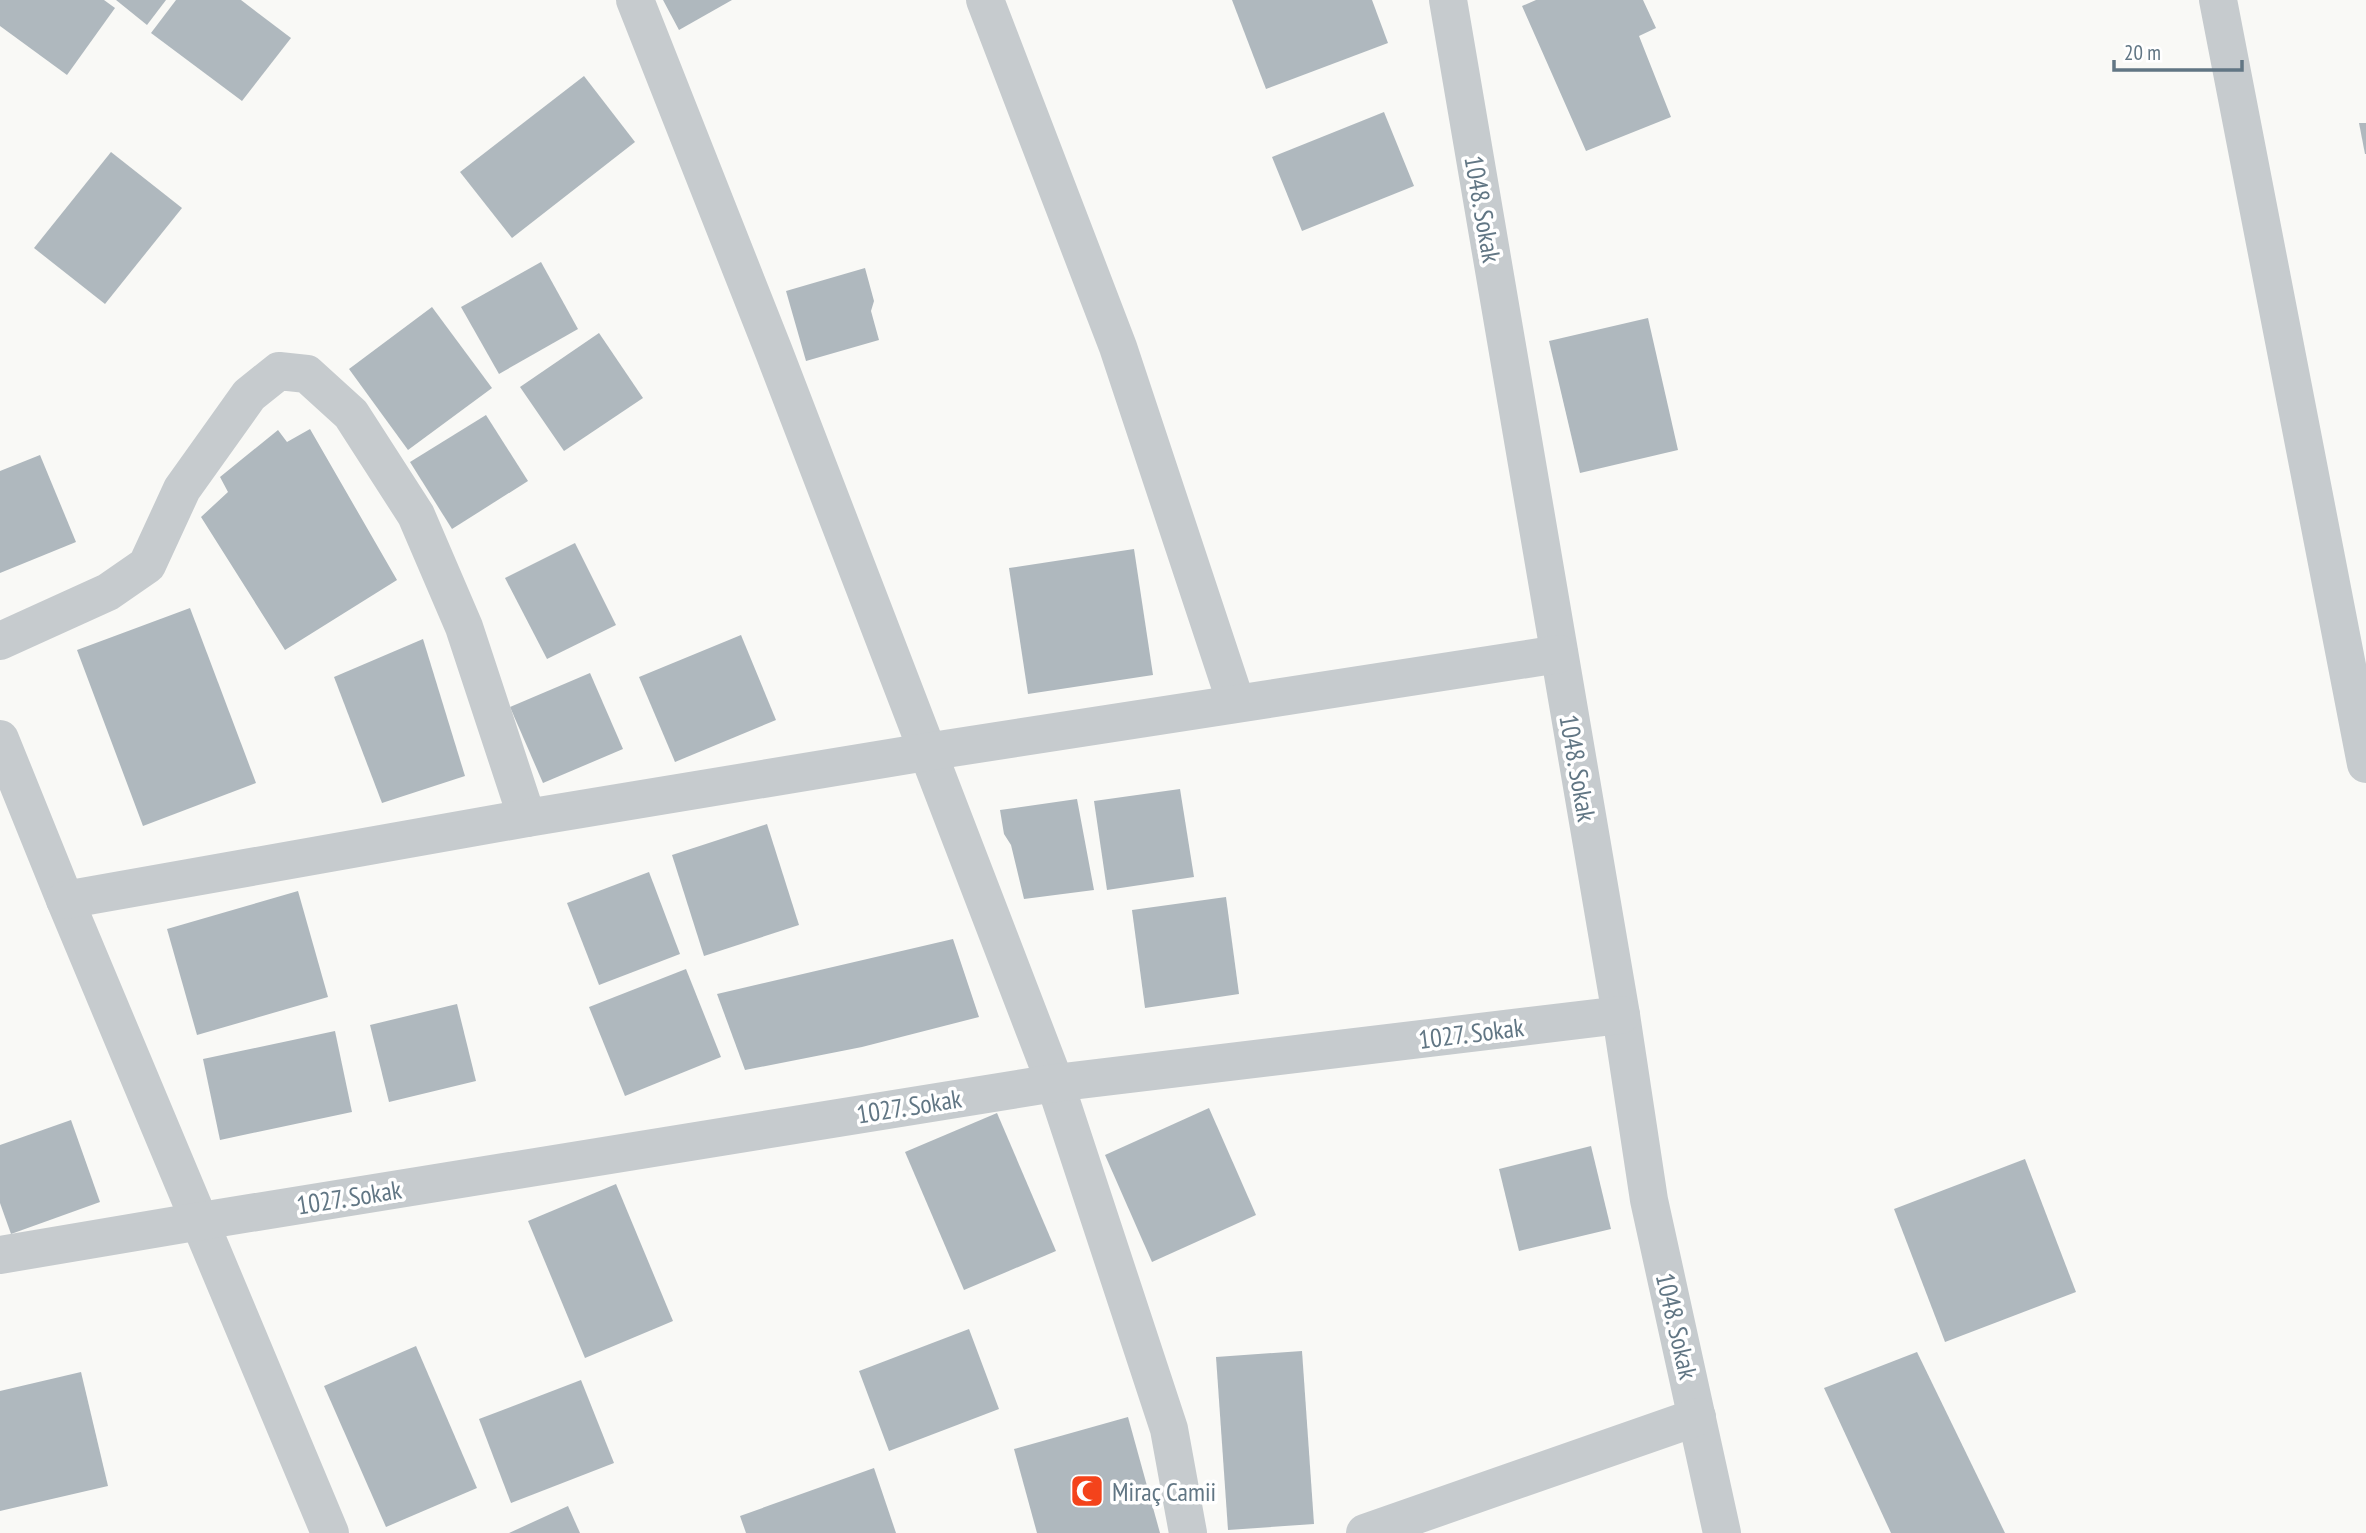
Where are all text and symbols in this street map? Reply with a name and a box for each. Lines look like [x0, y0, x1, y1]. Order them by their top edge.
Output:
scale bar [2114, 28, 2242, 72]
text: 20 m [2124, 39, 2161, 66]
street label: 1048. Sokak [1457, 153, 1509, 265]
street label: 1048. Sokak [1552, 712, 1604, 824]
street label: 1027. Sokak [1416, 1010, 1526, 1056]
street label: 1027. Sokak [854, 1081, 964, 1131]
street label: 1027. Sokak [294, 1172, 404, 1222]
street label: 1048. Sokak [1649, 1270, 1705, 1382]
mosque icon: Miraç Camii [1068, 1472, 1106, 1510]
place label: Miraç Camii [1112, 1475, 1216, 1508]

